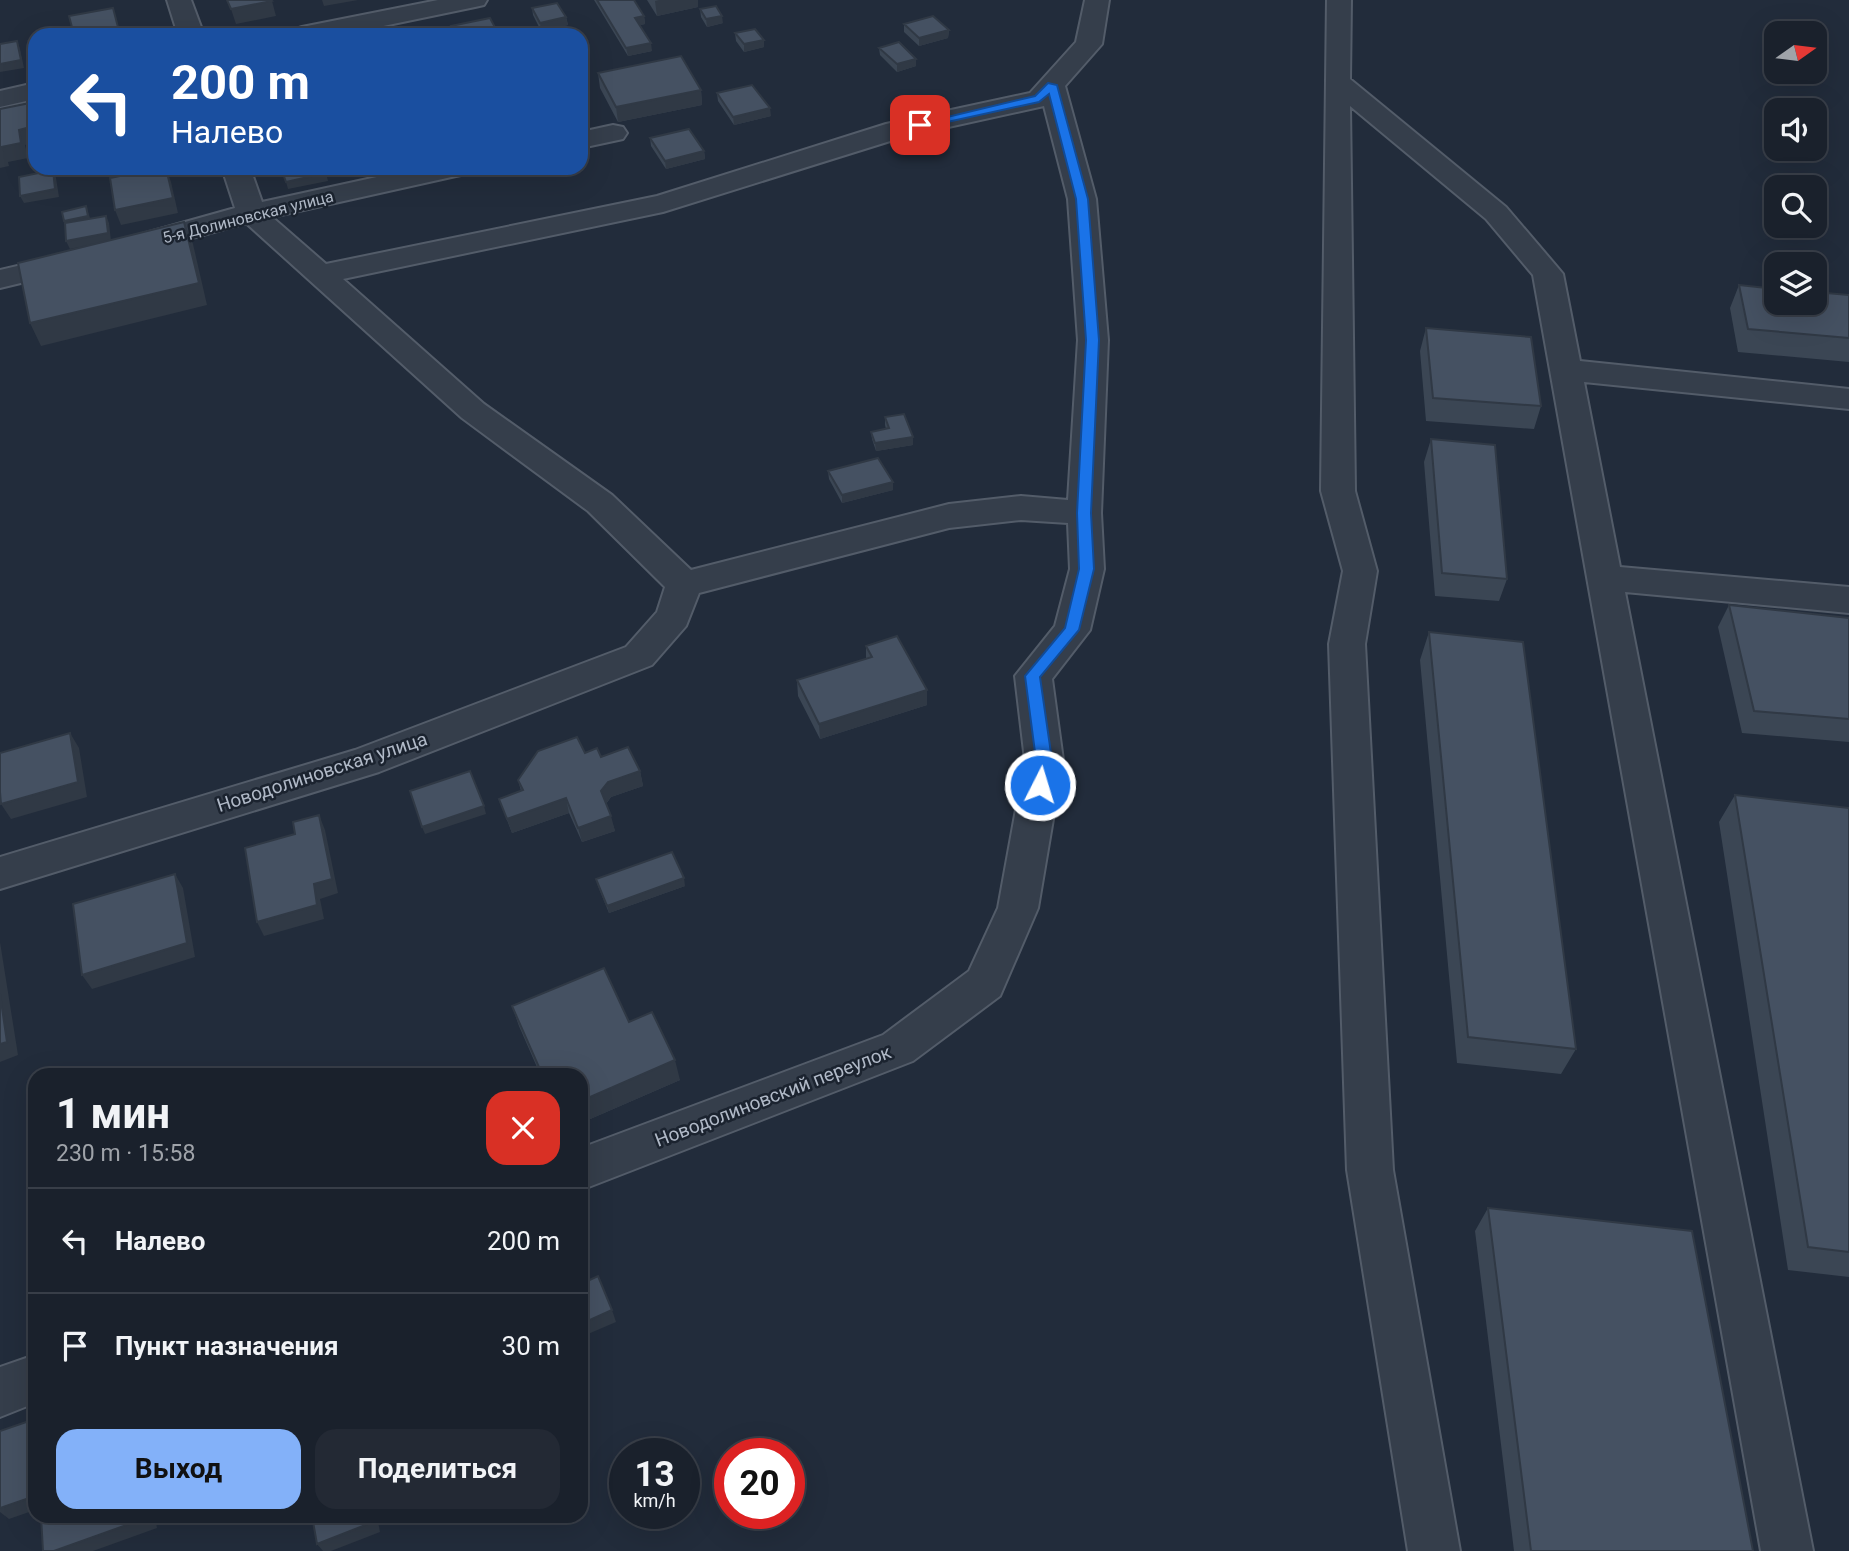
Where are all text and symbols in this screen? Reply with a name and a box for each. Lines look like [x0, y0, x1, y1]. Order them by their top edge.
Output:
north arrow [1764, 21, 1827, 84]
map controls [1764, 21, 1827, 315]
text: 200 m [171, 54, 310, 111]
icon: left [56, 56, 147, 147]
pin [890, 95, 950, 155]
button: sound [1764, 98, 1827, 161]
icon: arrive [901, 106, 939, 144]
text: Налево [171, 113, 283, 151]
button: search [1764, 175, 1827, 238]
street label: 5-я Долиновская улица [161, 187, 335, 247]
button: layers [1764, 252, 1827, 315]
street label: Новодолиновская улица [214, 727, 430, 817]
position arrow [1003, 748, 1077, 822]
street label: Новодолиновский переулок [652, 1040, 895, 1152]
text: 1 мин [56, 1089, 170, 1138]
button: close [486, 1091, 560, 1165]
text: 230 m · 15:58 [56, 1140, 195, 1167]
icon: left [56, 1222, 94, 1260]
text: Налево [115, 1226, 205, 1256]
text: 200 m [487, 1226, 560, 1256]
icon: arrive [56, 1327, 94, 1365]
text: Пункт назначения [115, 1331, 339, 1361]
text: 30 m [502, 1331, 560, 1361]
button: Выход [56, 1429, 301, 1509]
button: Поделиться [315, 1429, 560, 1509]
speed limit sign: 20 [714, 1438, 805, 1529]
text: 13 [634, 1454, 675, 1495]
text: km/h [633, 1490, 676, 1511]

